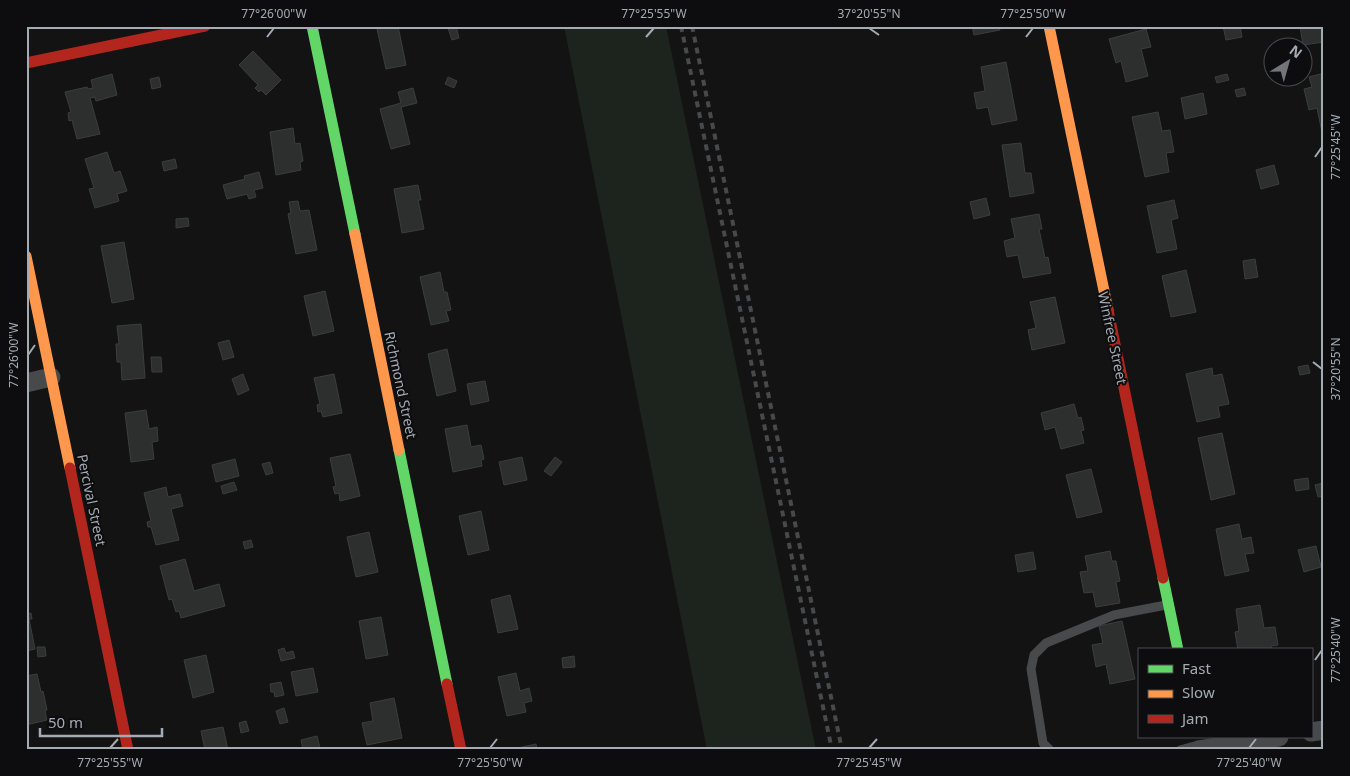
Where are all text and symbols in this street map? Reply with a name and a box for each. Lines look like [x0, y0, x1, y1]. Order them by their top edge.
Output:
text: 77°26'00"W [241, 5, 307, 22]
text: 77°25'55"W [621, 5, 687, 22]
text: 37°20'55"N [837, 5, 901, 22]
text: 77°25'50"W [1000, 5, 1066, 22]
north arrow [1262, 38, 1312, 88]
text: N [1286, 40, 1306, 62]
text: 77°25'45"W [1327, 114, 1344, 180]
street label: Winfree Street [1094, 290, 1132, 386]
text: 77°26'00"W [5, 322, 22, 388]
street label: Richmond Street [380, 330, 422, 440]
text: 37°20'55"N [1327, 337, 1344, 401]
street label: Percival Street [73, 452, 111, 548]
text: 77°25'40"W [1327, 617, 1344, 683]
legend [1138, 648, 1312, 738]
text: Fast [1182, 658, 1211, 678]
text: Slow [1182, 682, 1215, 702]
scale bar [40, 706, 162, 738]
text: Jam [1180, 708, 1209, 728]
text: 50 m [48, 712, 83, 732]
text: 77°25'55"W [77, 754, 143, 771]
text: 77°25'50"W [457, 754, 523, 771]
text: 77°25'45"W [836, 754, 902, 771]
text: 77°25'40"W [1216, 754, 1282, 771]

